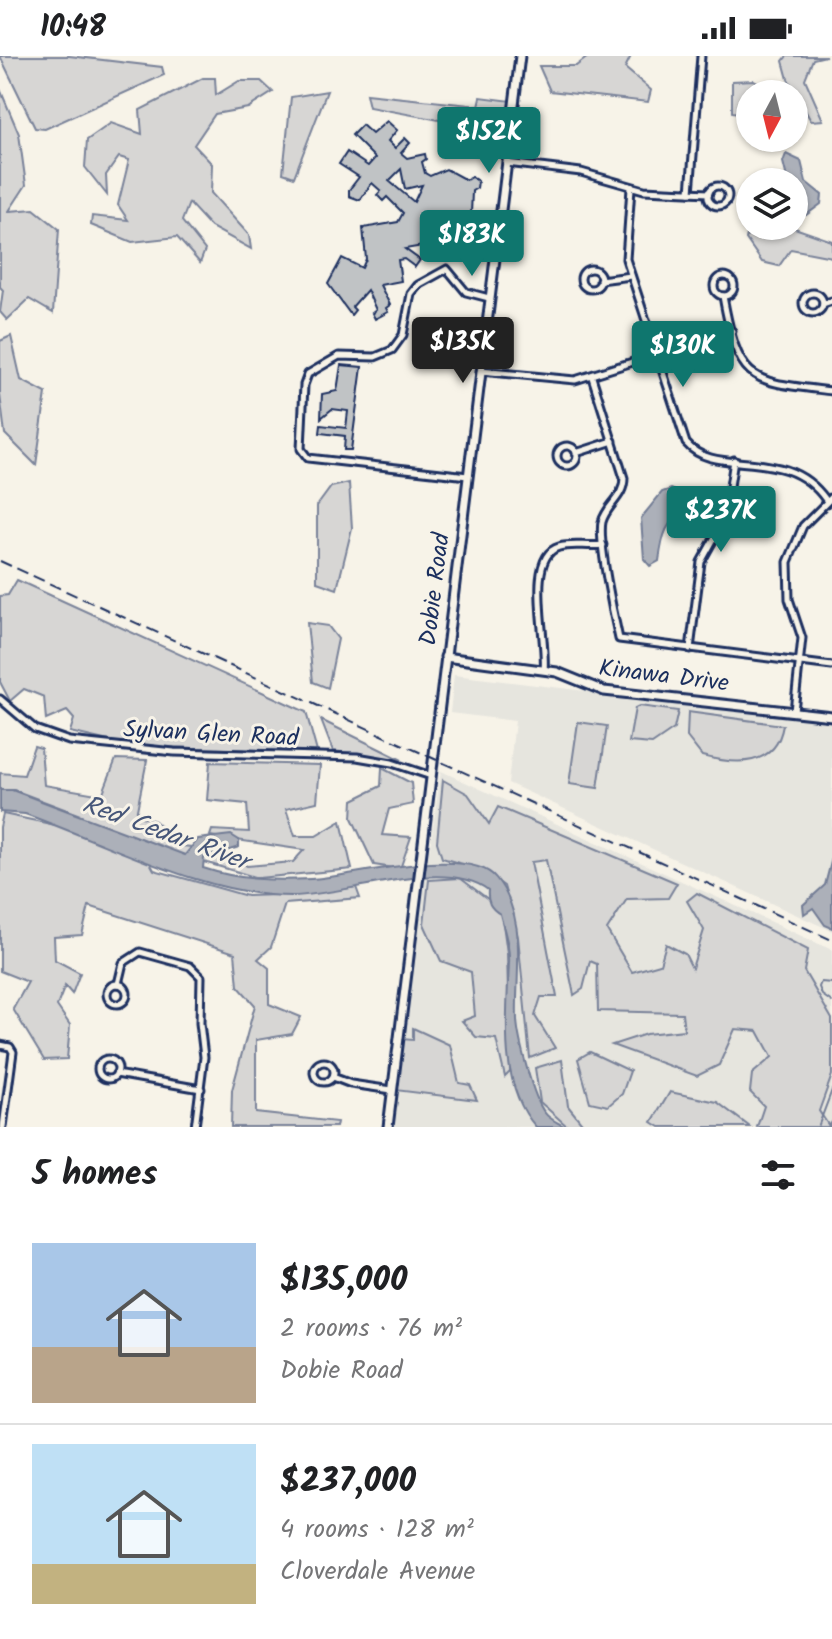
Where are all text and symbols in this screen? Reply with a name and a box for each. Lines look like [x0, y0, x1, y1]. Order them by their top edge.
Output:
text: 10:48 [40, 4, 106, 52]
north arrow [736, 80, 808, 152]
map controls [736, 80, 808, 240]
pin: $152K [433, 107, 545, 175]
text: $152K [455, 112, 523, 154]
button: layers [736, 168, 808, 240]
pin: $183K [416, 210, 528, 278]
text: $183K [438, 215, 506, 257]
pin: $135K [407, 317, 519, 385]
pin: $130K [627, 321, 739, 389]
text: $135K [430, 322, 496, 364]
text: $130K [650, 326, 716, 368]
pin: $237K [665, 486, 777, 554]
text: $237K [685, 491, 757, 533]
street label: Dobie Road [409, 530, 462, 648]
street label: Kinawa Drive [596, 649, 731, 704]
street label: Sylvan Glen Road [122, 710, 301, 759]
water label: Red Cedar River [76, 784, 260, 885]
text: 5 homes [32, 1148, 157, 1202]
icon: filters [756, 1153, 800, 1197]
text: $135,000 [280, 1254, 407, 1308]
icon: home [96, 1275, 192, 1371]
text: 2 rooms · 76 m² [280, 1308, 462, 1350]
text: Dobie Road [280, 1350, 403, 1392]
text: $237,000 [280, 1455, 416, 1509]
icon: home [96, 1476, 192, 1572]
text: 4 rooms · 128 m² [280, 1509, 474, 1551]
text: Cloverdale Avenue [280, 1551, 475, 1593]

